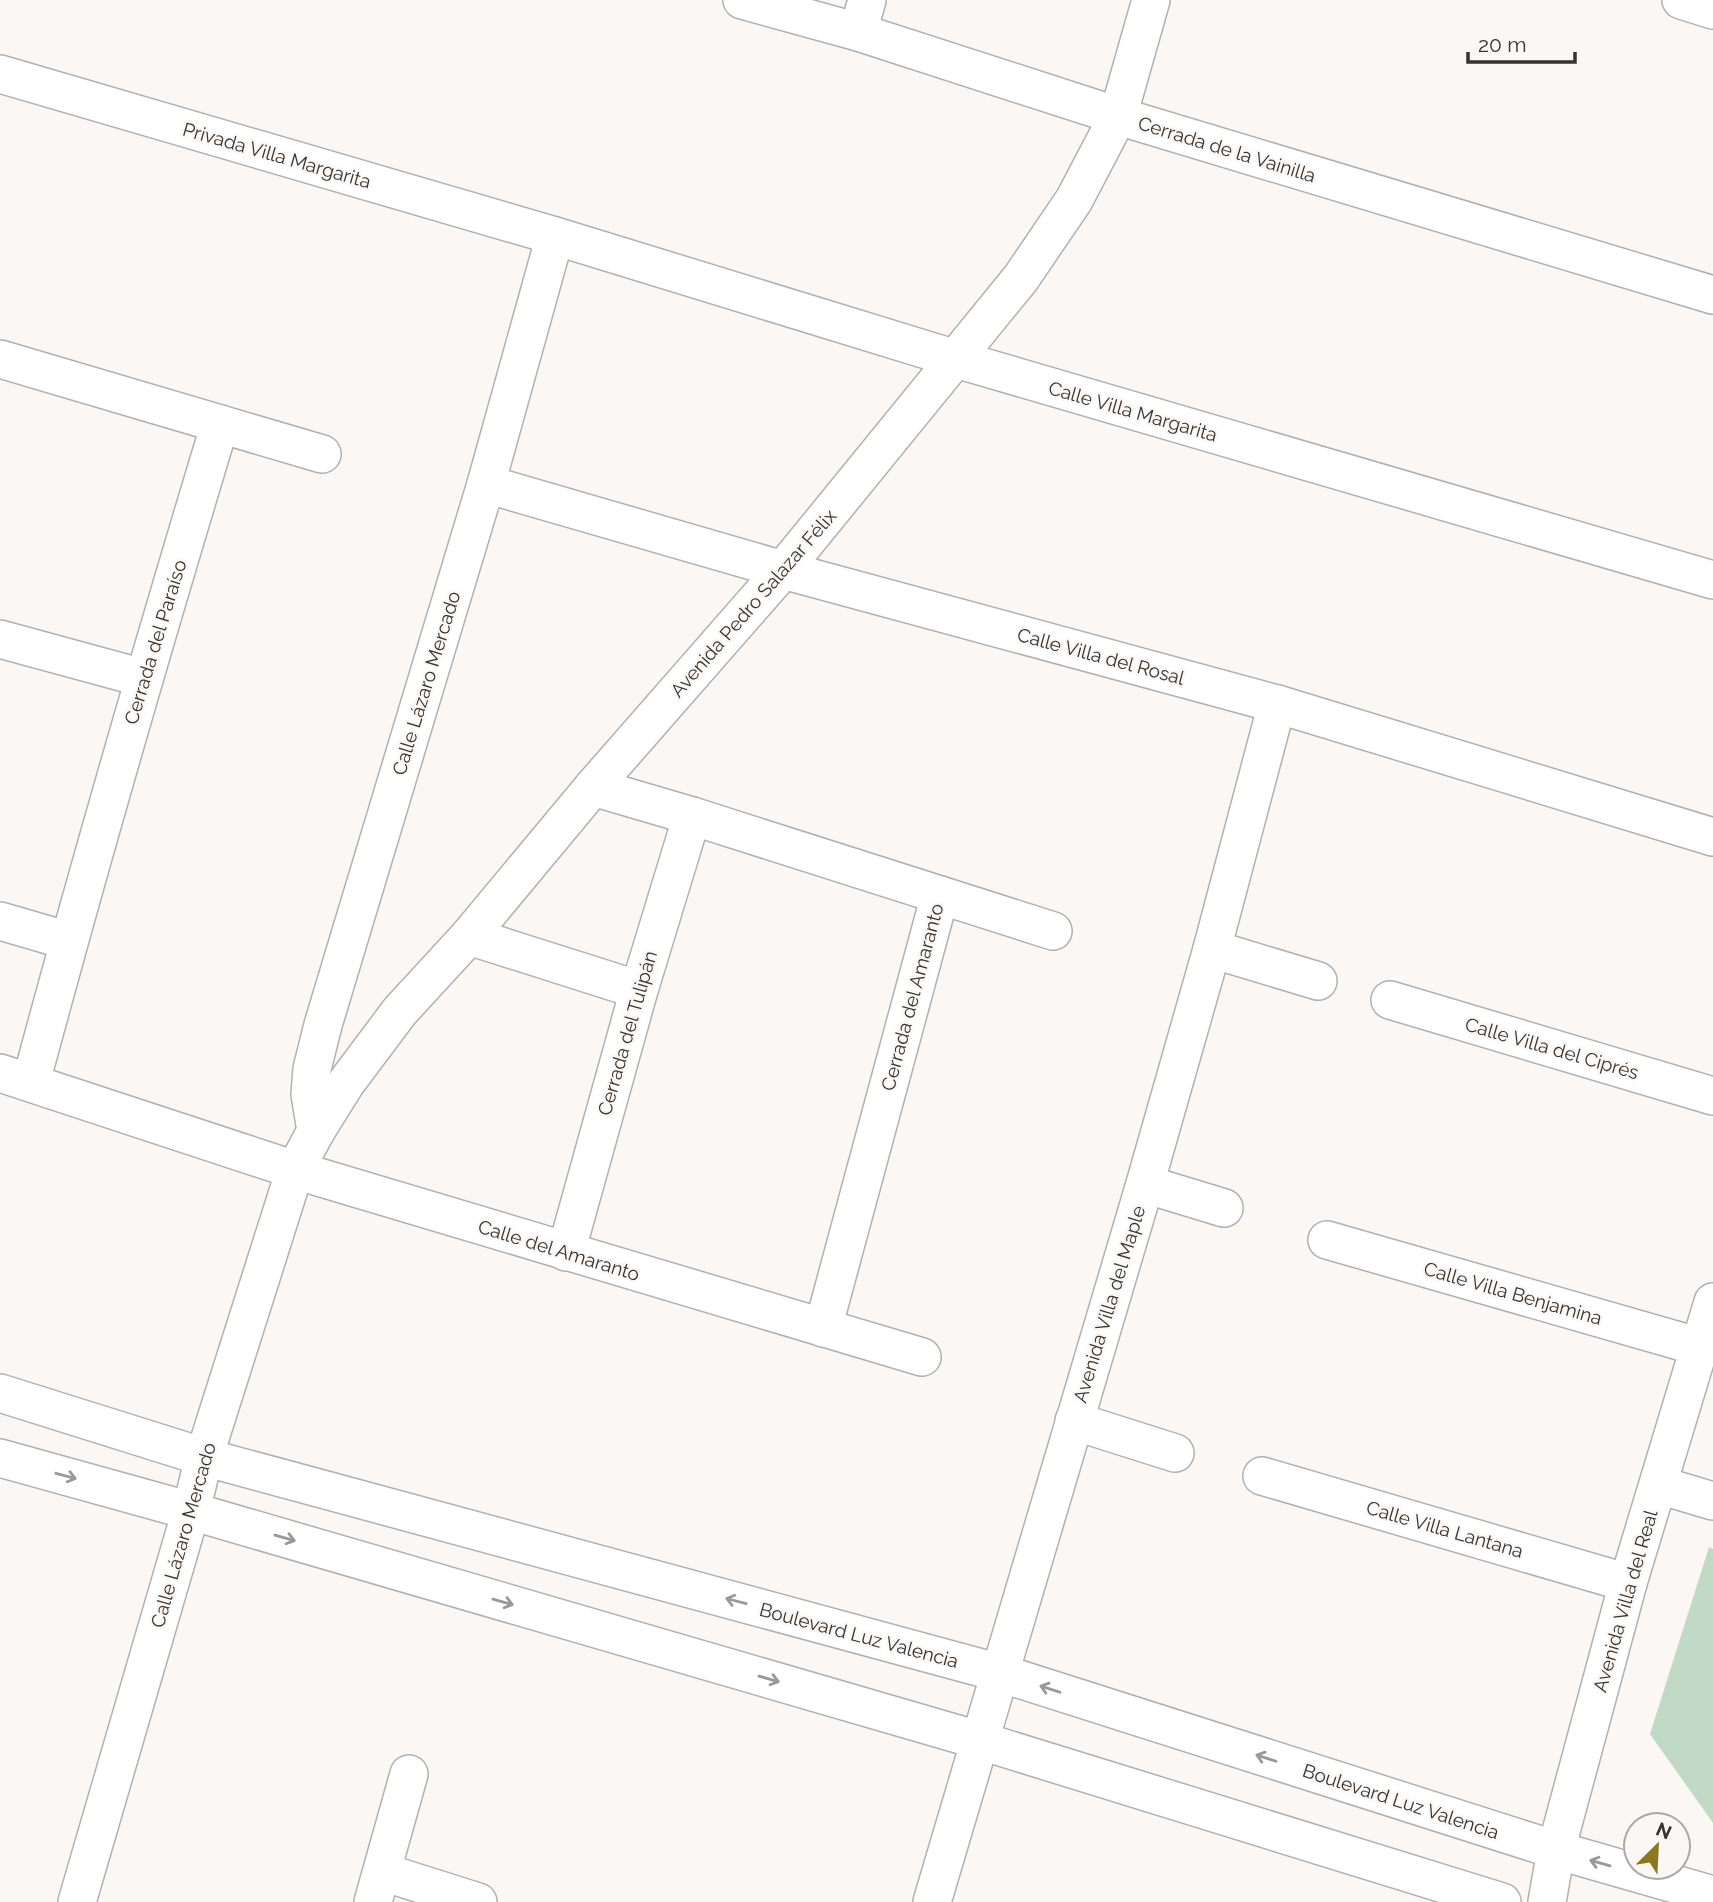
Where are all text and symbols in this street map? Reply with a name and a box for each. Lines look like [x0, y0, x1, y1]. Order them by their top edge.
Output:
scale bar [1468, 21, 1575, 65]
text: 20 m [1478, 32, 1526, 57]
street label: Cerrada de la Vainilla [1135, 111, 1319, 187]
street label: Privada Villa Margarita [180, 118, 374, 192]
street label: Calle Villa Margarita [1046, 376, 1220, 446]
street label: Avenida Pedro Salazar Félix [666, 504, 841, 701]
street label: Cerrada del Paraíso [119, 557, 191, 727]
street label: Calle Lázaro Mercado [388, 588, 464, 778]
street label: Calle Villa del Rosal [1015, 623, 1188, 689]
street label: Cerrada del Amaranto [876, 901, 948, 1093]
street label: Cerrada del Tulipán [593, 948, 661, 1118]
street label: Calle Villa del Ciprés [1463, 1013, 1641, 1083]
street label: Avenida Villa del Maple [1069, 1203, 1149, 1405]
street label: Calle del Amaranto [476, 1215, 642, 1285]
street label: Calle Villa Benjamina [1421, 1257, 1605, 1329]
street label: Calle Lázaro Mercado [146, 1440, 220, 1630]
one-way arrow [55, 1471, 77, 1484]
street label: Calle Villa Lantana [1364, 1496, 1526, 1562]
street label: Avenida Villa del Real [1588, 1507, 1662, 1695]
one-way arrow [273, 1532, 296, 1545]
one-way arrow [725, 1594, 748, 1607]
one-way arrow [492, 1596, 514, 1609]
street label: Boulevard Luz Valencia [757, 1598, 961, 1672]
one-way arrow [757, 1674, 779, 1687]
one-way arrow [1039, 1681, 1061, 1694]
one-way arrow [1256, 1751, 1278, 1763]
street label: Boulevard Luz Valencia [1300, 1759, 1502, 1843]
north arrow [1622, 1811, 1692, 1881]
text: N [1653, 1817, 1675, 1843]
one-way arrow [1589, 1855, 1611, 1868]

